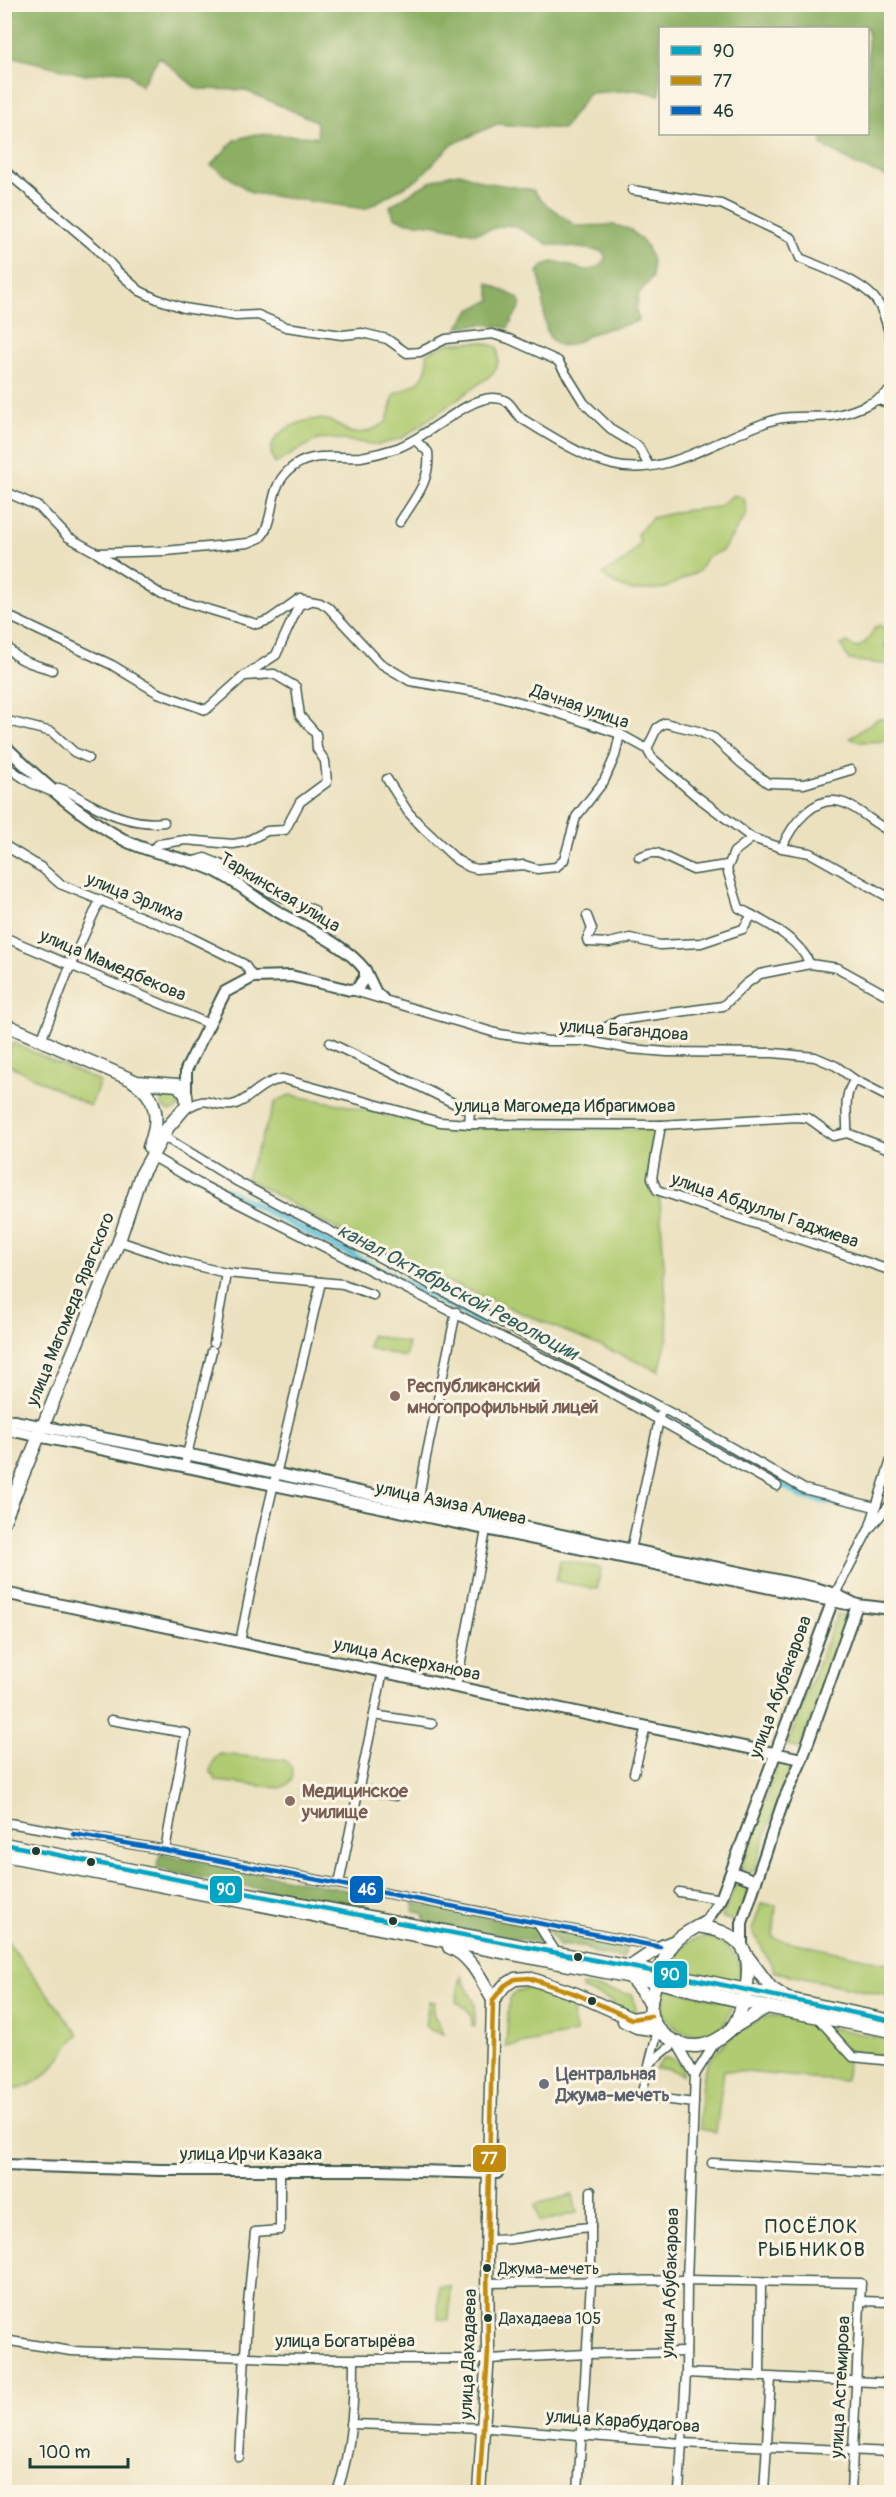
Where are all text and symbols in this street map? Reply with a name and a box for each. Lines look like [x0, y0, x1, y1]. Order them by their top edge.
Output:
legend [659, 27, 869, 135]
text: 90 [713, 40, 735, 63]
text: 77 [713, 70, 733, 93]
text: 46 [713, 100, 734, 123]
street label: Дачная улица [527, 679, 632, 734]
street label: Таркинская улица [215, 847, 344, 938]
street label: улица Эрлиха [82, 867, 187, 927]
street label: улица Мамедбекова [35, 924, 190, 1007]
street label: улица Багандова [558, 1014, 689, 1046]
street label: улица Магомеда Ибрагимова [454, 1095, 675, 1118]
street label: улица Абдуллы Гаджиева [667, 1167, 862, 1253]
street label: улица Магомеда Ярагского [21, 1209, 120, 1410]
water label: канал Октябрьской Революции [333, 1217, 584, 1366]
place label: Республиканский многопрофильный лицей [407, 1375, 598, 1419]
marker: Республиканский многопрофильный лицей [388, 1389, 402, 1403]
street label: улица Азиза Алиева [373, 1476, 528, 1531]
street label: улица Абубакарова [744, 1613, 817, 1763]
street label: улица Аскерханова [330, 1632, 482, 1686]
place label: Медицинское училище [301, 1780, 409, 1824]
marker: Медицинское училище [283, 1794, 297, 1808]
unlabelled marker [30, 1845, 42, 1857]
unlabelled marker [85, 1856, 97, 1868]
line badge: 90 [209, 1875, 243, 1904]
line badge: 46 [349, 1875, 384, 1904]
text: 90 [216, 1880, 236, 1900]
text: 46 [358, 1880, 376, 1900]
unlabelled marker [387, 1915, 399, 1927]
unlabelled marker [572, 1951, 584, 1963]
line badge: 90 [653, 1960, 688, 1989]
text: 90 [660, 1965, 680, 1985]
unlabelled marker [586, 1995, 598, 2007]
place label: Центральная Джума-мечеть [555, 2063, 670, 2107]
marker: Центральная Джума-мечеть [537, 2077, 551, 2091]
street label: улица Ирчи Казака [179, 2143, 322, 2166]
line badge: 77 [472, 2144, 507, 2173]
text: 77 [481, 2149, 498, 2169]
street label: улица Абубакарова [656, 2208, 685, 2359]
district label: ПОСЁЛОК РЫБНИКОВ [758, 2214, 866, 2262]
place label: Джума-мечеть [497, 2259, 599, 2279]
marker: Джума-мечеть [481, 2262, 493, 2274]
street label: улица Дахадаева [455, 2288, 482, 2421]
place label: Дахадаева 105 [498, 2309, 601, 2329]
marker: Дахадаева 105 [482, 2312, 494, 2324]
street label: улица Астемирова [825, 2315, 856, 2460]
street label: улица Богатырёва [274, 2330, 415, 2353]
street label: улица Карабудагова [544, 2405, 701, 2438]
scale bar [30, 2431, 128, 2469]
text: 100 m [39, 2441, 91, 2464]

